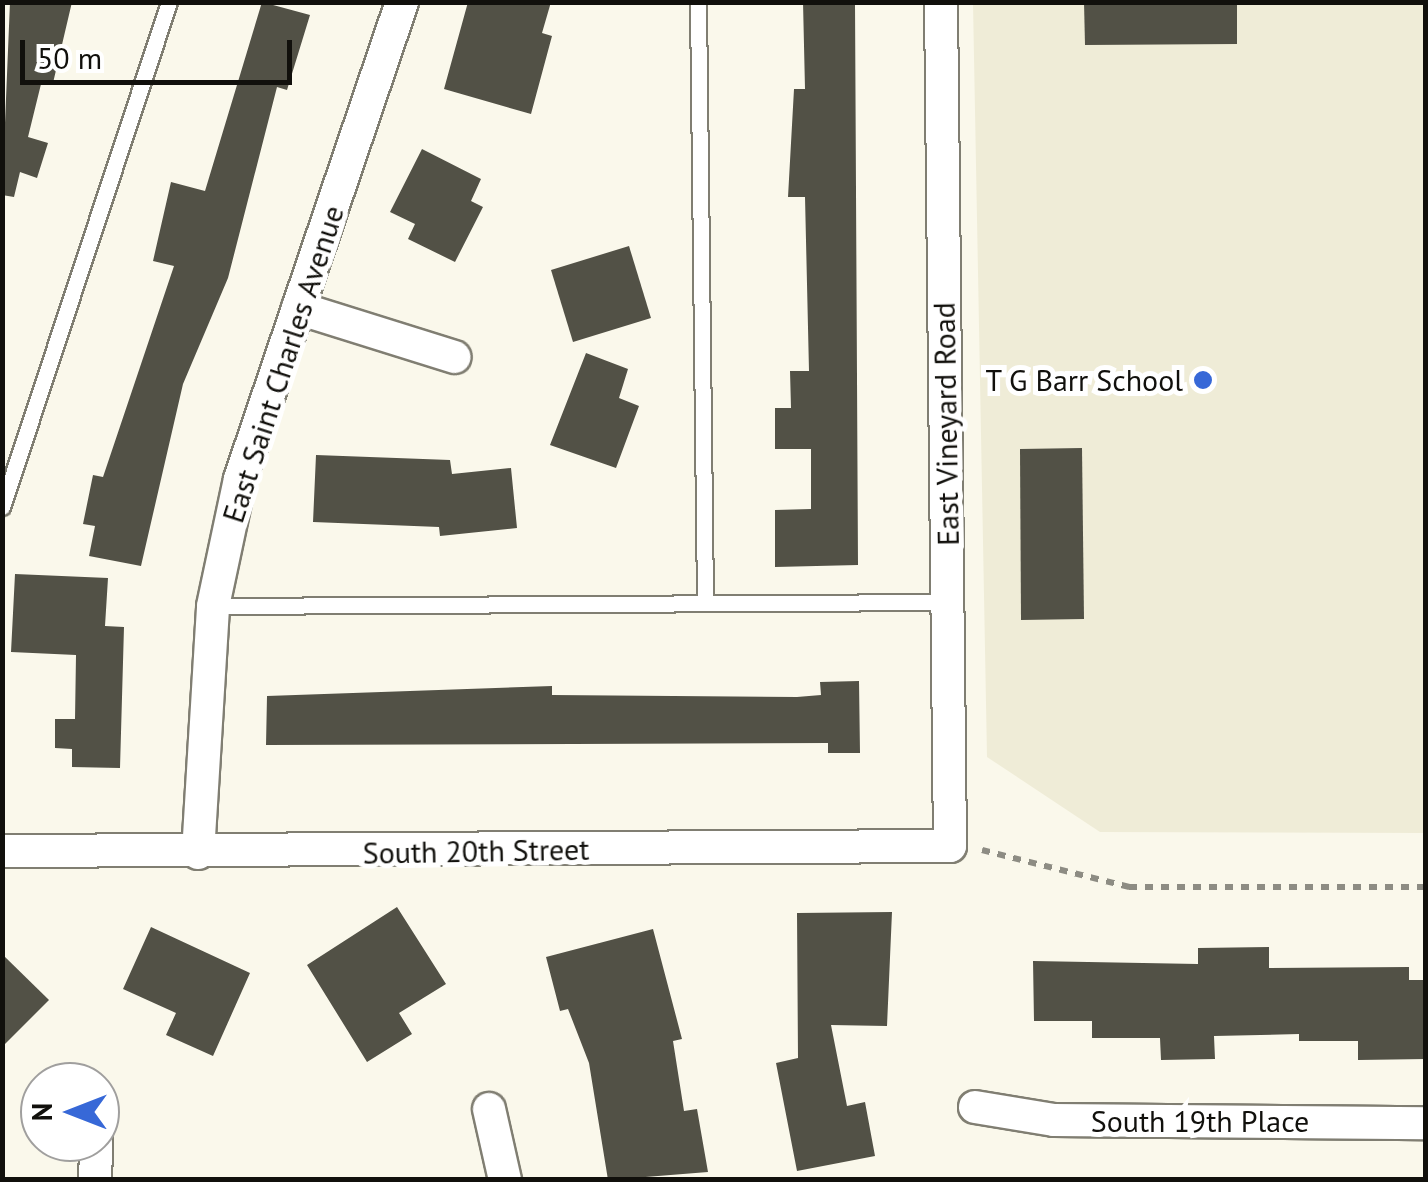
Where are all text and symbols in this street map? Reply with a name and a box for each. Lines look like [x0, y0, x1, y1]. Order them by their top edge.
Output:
scale bar [25, 20, 298, 82]
text: 50 m [37, 38, 102, 77]
street label: East Saint Charles Avenue [215, 200, 351, 528]
street label: East Vineyard Road [926, 301, 966, 547]
place label: T G Barr School [984, 362, 1183, 398]
marker: T G Barr School [1192, 369, 1214, 391]
street label: South 20th Street [362, 831, 590, 871]
north arrow [20, 1062, 120, 1162]
text: N [23, 1103, 60, 1121]
street label: South 19th Place [1091, 1103, 1309, 1139]

